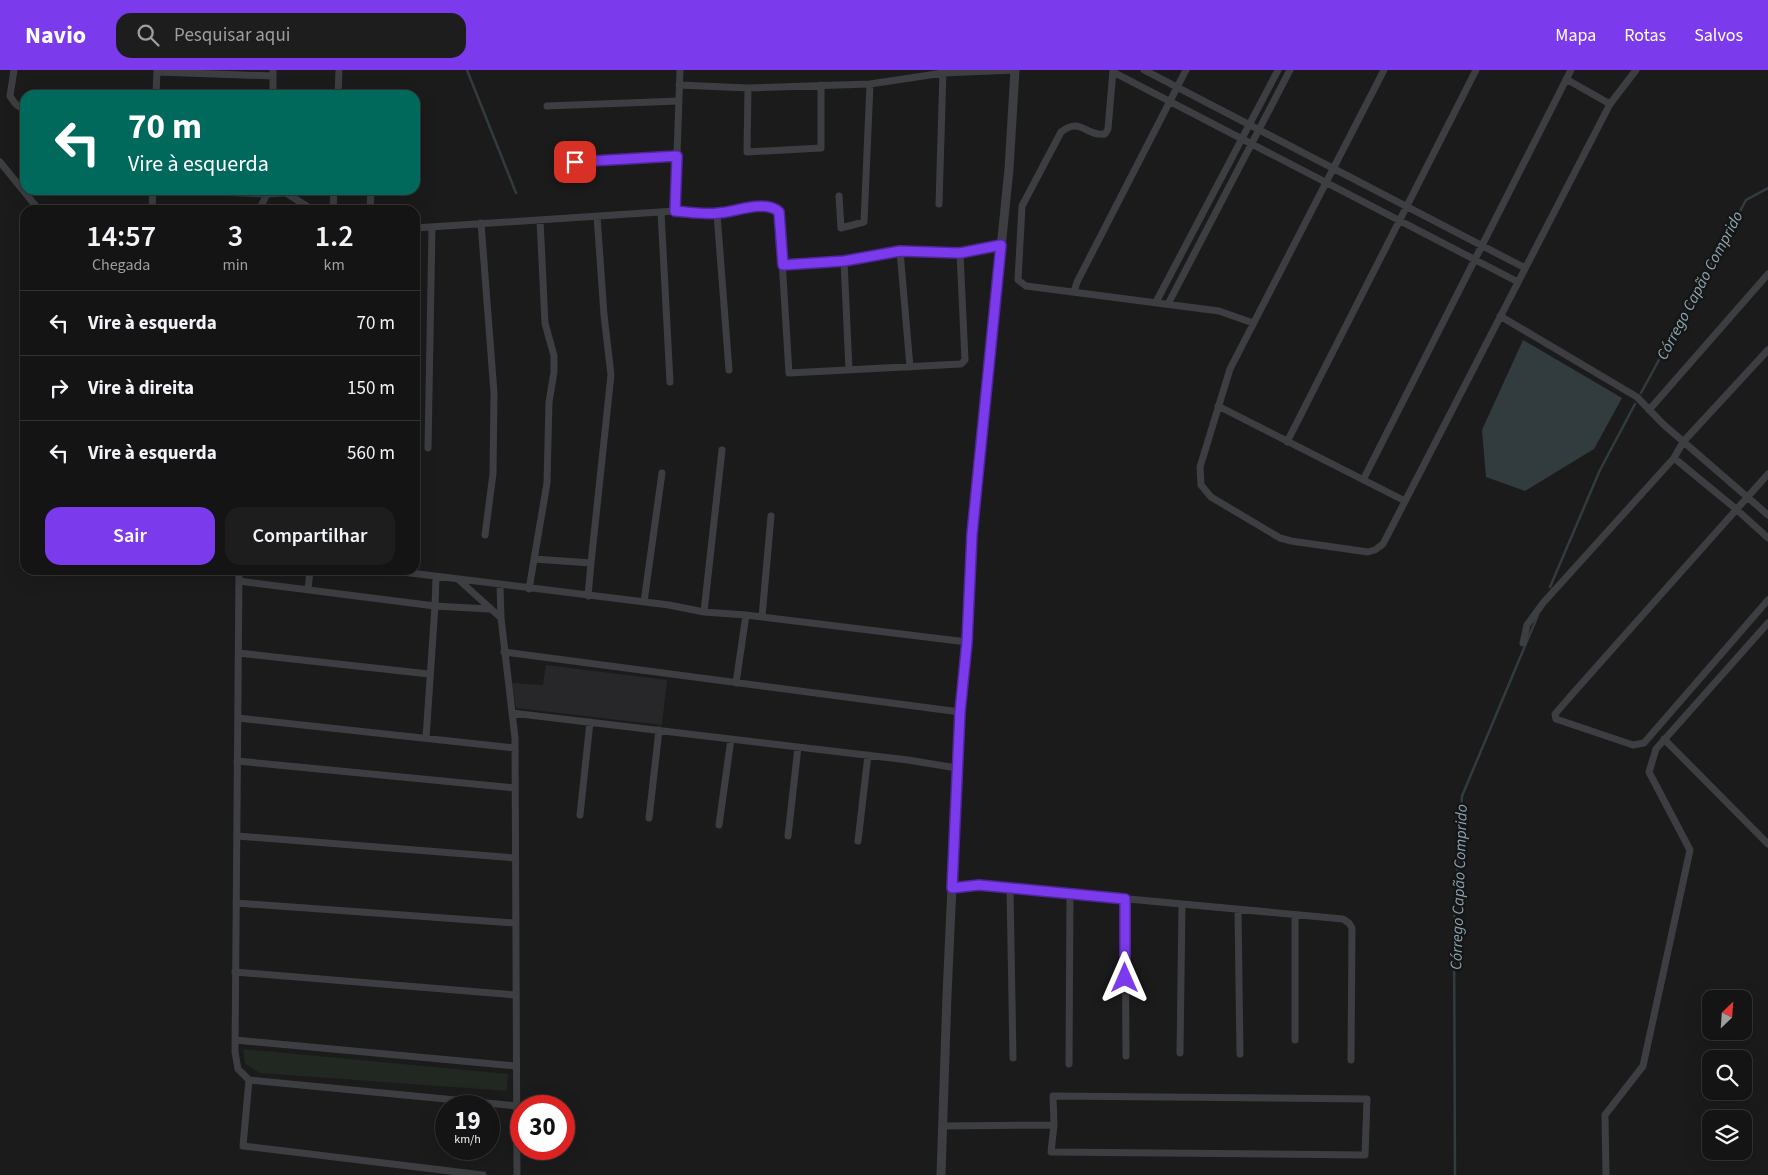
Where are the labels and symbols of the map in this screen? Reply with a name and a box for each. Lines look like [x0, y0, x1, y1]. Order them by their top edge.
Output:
pin [554, 141, 596, 183]
water label: Córrego Capão Comprido [1651, 207, 1749, 364]
water label: Córrego Capão Comprido [1445, 804, 1473, 970]
position arrow [1098, 951, 1150, 1003]
north arrow [1702, 990, 1752, 1040]
speed limit sign: 30 [510, 1095, 575, 1160]

